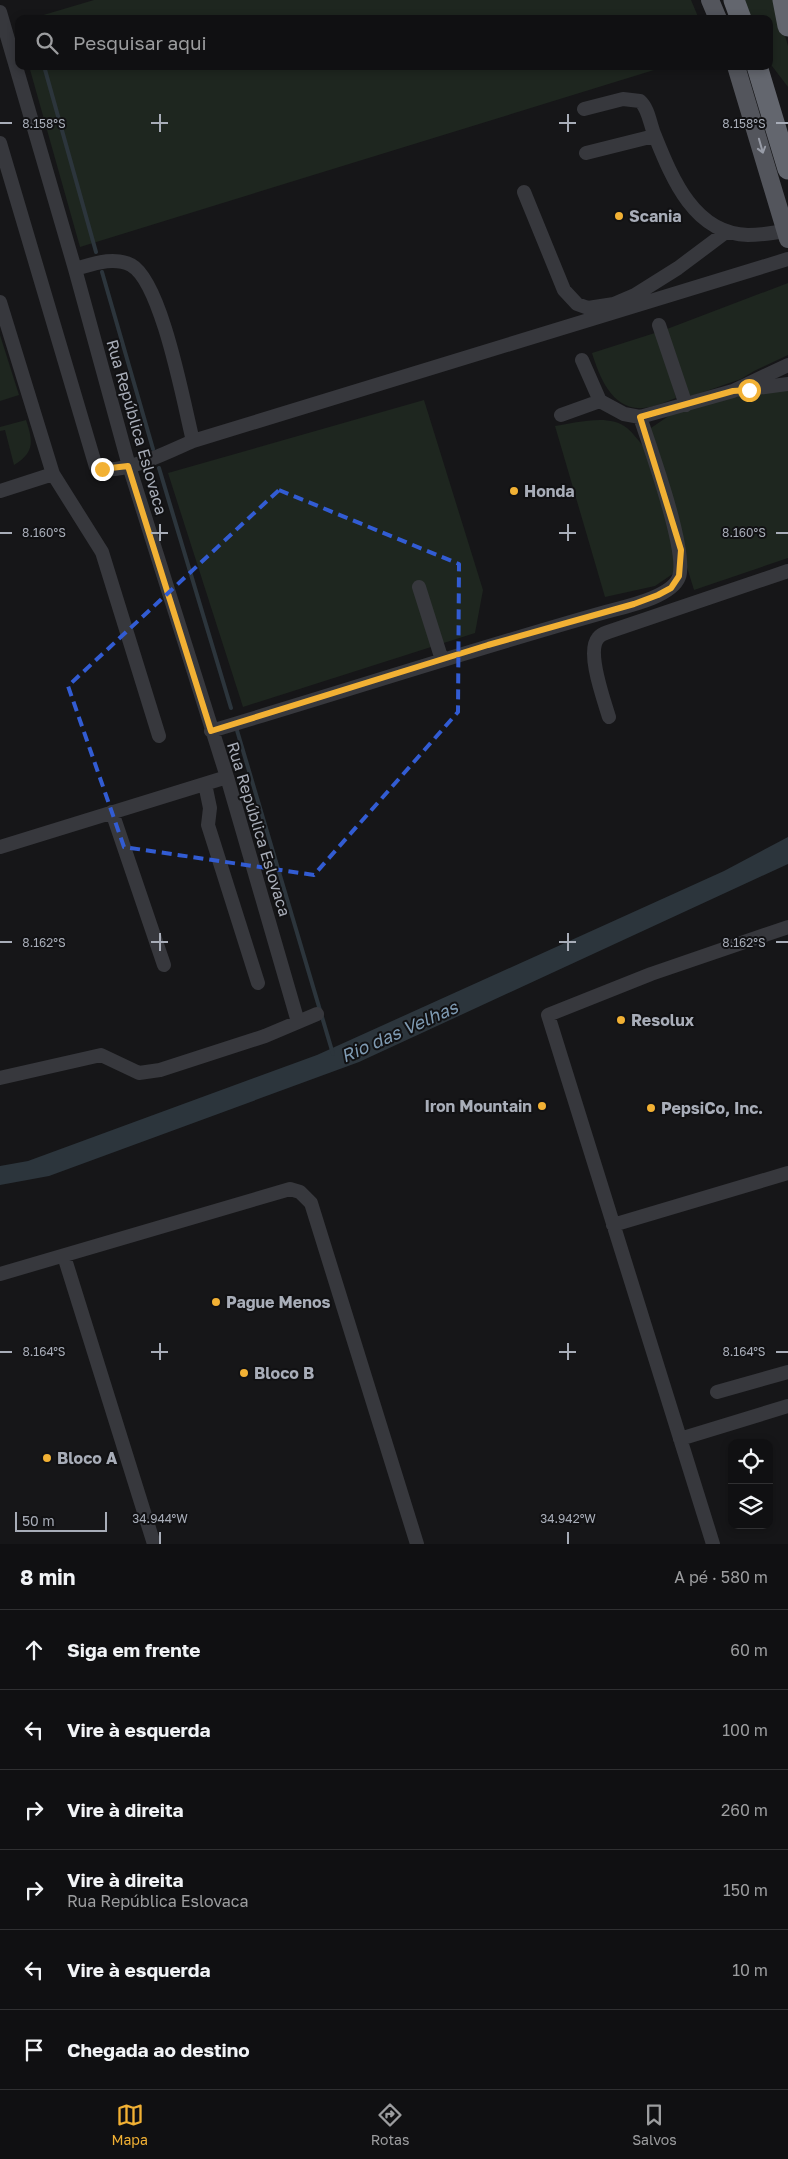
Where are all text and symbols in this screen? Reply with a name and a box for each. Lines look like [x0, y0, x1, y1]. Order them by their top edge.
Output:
search box [15, 15, 773, 70]
icon: search [33, 29, 61, 57]
text: Pesquisar aqui [73, 31, 207, 54]
text: 8.158°S [22, 116, 66, 131]
text: 8.158°S [722, 116, 766, 131]
one-way arrow [757, 138, 767, 154]
place label: Scania [629, 206, 682, 226]
marker: Scania [613, 210, 625, 222]
street label: Rua República Eslovaca [102, 337, 172, 517]
route start [738, 379, 761, 402]
route end [91, 458, 114, 481]
place label: Honda [524, 481, 575, 501]
marker: Honda [508, 485, 520, 497]
text: 8.160°S [22, 525, 66, 540]
text: 8.160°S [722, 525, 766, 540]
street label: Rua República Eslovaca [223, 739, 295, 919]
text: 8.162°S [22, 935, 66, 950]
text: 8.162°S [722, 935, 766, 950]
water label: Rio das Velhas [337, 995, 462, 1067]
place label: Resolux [631, 1010, 695, 1030]
marker: Resolux [615, 1014, 627, 1026]
place label: Iron Mountain [424, 1096, 532, 1116]
place label: PepsiCo, Inc. [661, 1098, 763, 1118]
marker: Iron Mountain [536, 1100, 548, 1112]
marker: PepsiCo, Inc. [645, 1102, 657, 1114]
place label: Pague Menos [226, 1292, 331, 1312]
marker: Pague Menos [210, 1296, 222, 1308]
text: 8.164°S [22, 1344, 66, 1359]
text: 8.164°S [722, 1344, 766, 1359]
place label: Bloco B [254, 1363, 314, 1383]
marker: Bloco B [238, 1367, 250, 1379]
map controls [728, 1439, 773, 1529]
button: locate [728, 1439, 773, 1484]
place label: Bloco A [57, 1448, 118, 1468]
marker: Bloco A [41, 1452, 53, 1464]
button: layers [728, 1484, 773, 1529]
scale bar [15, 1509, 108, 1532]
text: 34.944°W [132, 1511, 188, 1526]
text: 34.942°W [540, 1511, 596, 1526]
text: 50 m [22, 1512, 55, 1529]
text: 8 min [20, 1564, 76, 1590]
text: A pé · 580 m [674, 1567, 768, 1587]
icon: ahead [20, 1636, 48, 1664]
text: Siga em frente [67, 1638, 201, 1661]
text: 60 m [730, 1640, 768, 1660]
icon: left [20, 1716, 48, 1744]
text: Vire à esquerda [67, 1718, 210, 1741]
text: 100 m [722, 1720, 768, 1740]
icon: right [20, 1796, 48, 1824]
text: Vire à direita [67, 1798, 184, 1821]
text: 260 m [721, 1800, 768, 1820]
text: Vire à direita [67, 1868, 184, 1891]
icon: right [20, 1876, 48, 1904]
text: 150 m [723, 1880, 768, 1900]
text: Rua República Eslovaca [67, 1891, 249, 1911]
icon: left [20, 1956, 48, 1984]
text: Vire à esquerda [67, 1958, 210, 1981]
text: 10 m [732, 1960, 768, 1980]
icon: arrive [20, 2036, 48, 2064]
text: Chegada ao destino [67, 2038, 250, 2061]
tab: Mapa [111, 2101, 148, 2148]
tab: Rotas [371, 2101, 409, 2148]
tab: Salvos [632, 2101, 677, 2148]

